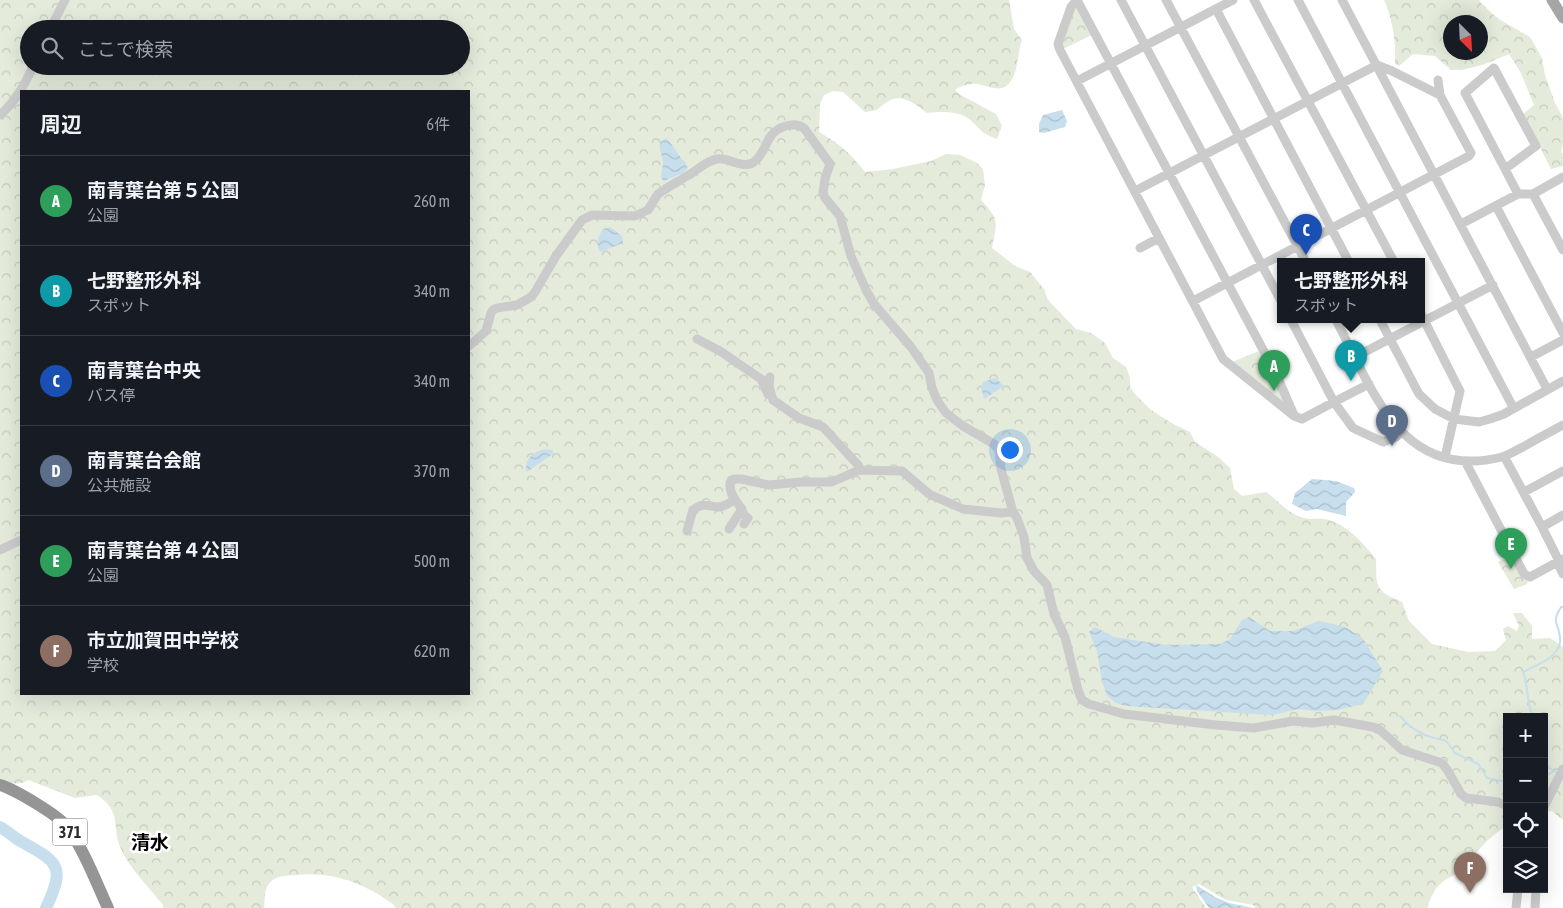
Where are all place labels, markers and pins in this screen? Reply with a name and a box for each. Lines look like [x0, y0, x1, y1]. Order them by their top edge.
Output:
pin: C [1290, 214, 1322, 255]
pin: B [1335, 340, 1367, 381]
pin: A [1258, 350, 1290, 391]
pin: D [1376, 405, 1408, 446]
pin: E [1495, 528, 1527, 569]
pin: F [1454, 852, 1486, 893]

